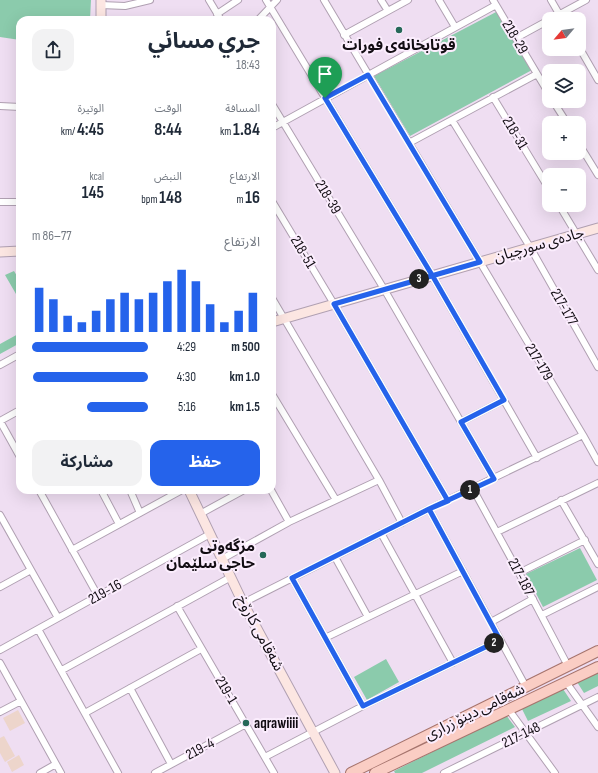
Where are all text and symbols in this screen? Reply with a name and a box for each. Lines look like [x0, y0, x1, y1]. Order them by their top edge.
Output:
north arrow [542, 12, 586, 56]
map controls [542, 12, 586, 212]
street label: 218-29 [497, 17, 533, 57]
marker: قوتابخانەی فورات [394, 25, 404, 35]
text: جري مسائي [148, 28, 260, 55]
button: share [32, 29, 74, 71]
place label: قوتابخانەی فورات [342, 36, 456, 55]
text: 18:43 [236, 57, 260, 73]
pin [308, 57, 342, 98]
icon: arrive [314, 63, 336, 85]
button: layers [542, 64, 586, 108]
text: الوتيرة [78, 102, 104, 115]
text: الوقت [154, 102, 182, 115]
text: المسافة [225, 102, 260, 115]
street label: 218-31 [498, 113, 533, 154]
button: + [542, 116, 586, 160]
text: 4:45 [77, 120, 104, 140]
text: 8:44 [154, 120, 182, 140]
text: 1.84 [233, 120, 260, 140]
text: /km [61, 125, 77, 138]
text: km [220, 125, 233, 138]
button: − [542, 168, 586, 212]
text: kcal [89, 170, 104, 183]
text: النبض [154, 170, 182, 183]
text: الارتفاع [230, 170, 260, 183]
street label: 218-39 [310, 176, 346, 218]
text: 145 [82, 183, 104, 203]
text: 148 [159, 188, 182, 208]
text: 16 [245, 188, 260, 208]
text: bpm [141, 193, 159, 206]
text: m [237, 193, 245, 206]
street label: جادەی سورچیان [492, 223, 587, 267]
text: 77–86 m [32, 228, 72, 244]
street label: 218-51 [286, 232, 320, 272]
text: الارتفاع [224, 234, 260, 250]
pin: 3 [409, 269, 429, 289]
text: 3 [417, 272, 421, 285]
street label: 217-177 [546, 285, 582, 329]
text: 4:29 [177, 339, 196, 355]
text: 500 m [231, 339, 260, 355]
street label: 217-179 [521, 340, 557, 384]
text: 4:30 [177, 369, 196, 385]
text: 1.0 km [230, 369, 260, 385]
text: 5:16 [178, 399, 196, 415]
text: 1.5 km [230, 399, 260, 415]
button: مشاركة [32, 440, 142, 486]
button: حفظ [150, 440, 260, 486]
pin: 1 [460, 480, 480, 500]
text: 1 [468, 483, 472, 496]
place label: مزگەوتی حاجی سلێمان [166, 537, 256, 573]
marker: مزگەوتی حاجی سلێمان [258, 550, 268, 560]
street label: 217-187 [503, 555, 539, 599]
street label: 219-16 [85, 575, 125, 609]
street label: شەقامی کارۆخ [230, 592, 288, 676]
pin: 2 [484, 633, 504, 653]
text: 2 [492, 636, 496, 649]
street label: 219-1 [210, 673, 242, 708]
street label: شەقامی دینۆ زراری [422, 680, 528, 744]
place label: aqrawiiii [254, 714, 298, 733]
marker: aqrawiiii [241, 718, 251, 728]
street label: 217-148 [499, 718, 543, 752]
street label: 219-4 [182, 734, 218, 764]

